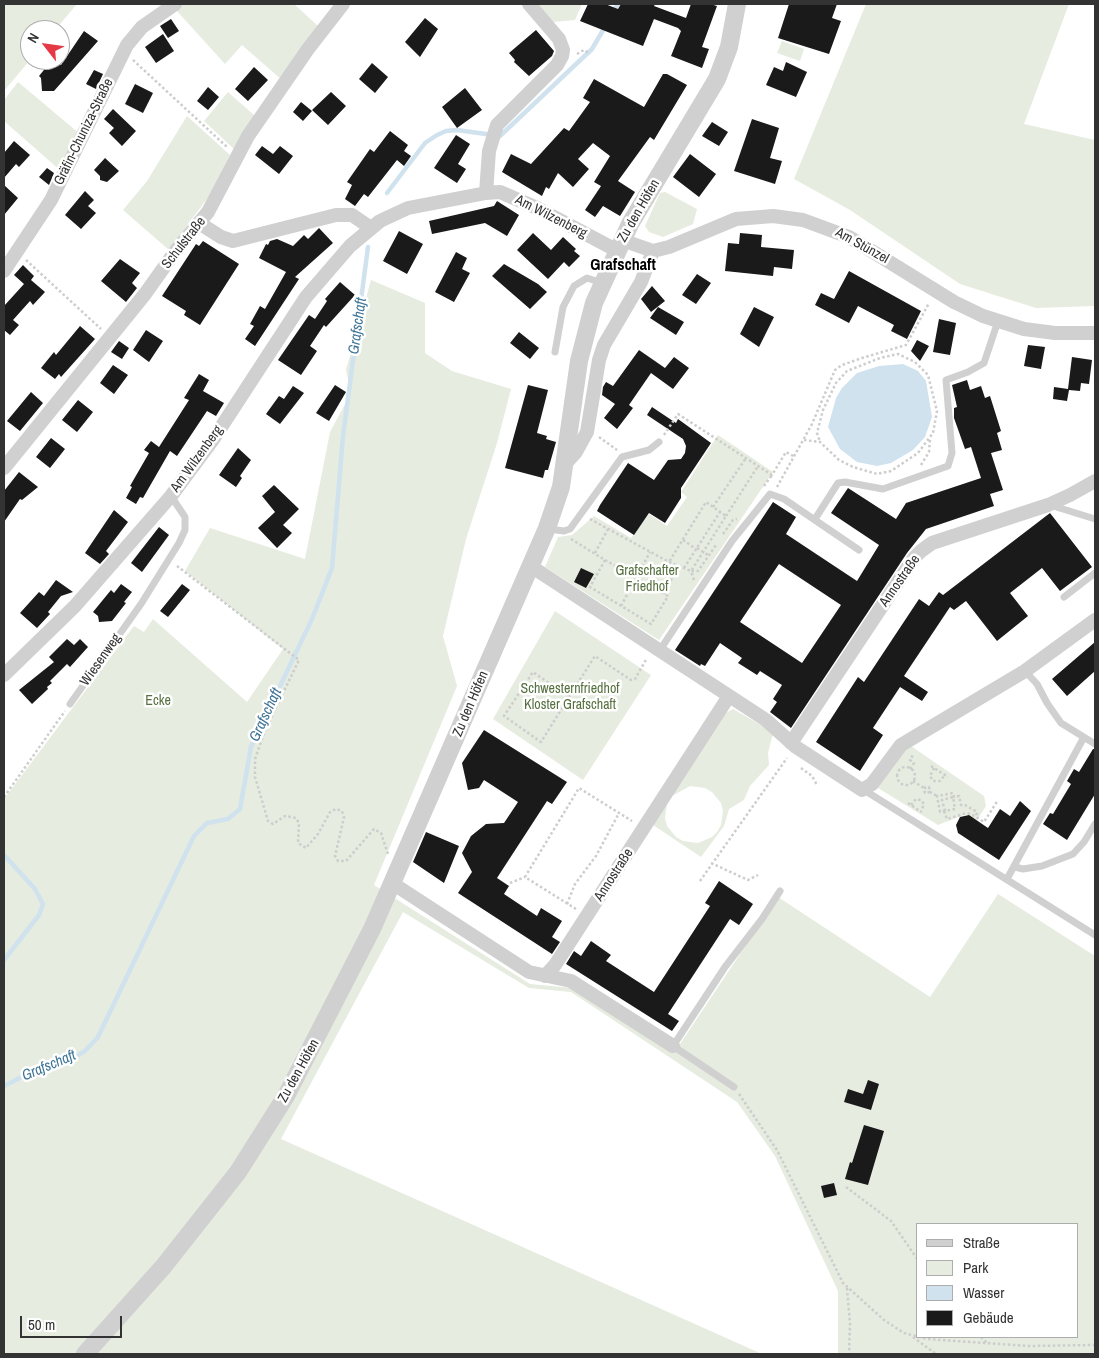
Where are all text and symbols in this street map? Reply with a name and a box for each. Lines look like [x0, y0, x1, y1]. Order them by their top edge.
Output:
north arrow [20, 20, 70, 70]
text: N [23, 30, 43, 46]
street label: Gräfin-Chuniza-Straße [51, 76, 117, 188]
street label: Zu den Höfen [614, 177, 664, 245]
street label: Am Wilzenberg [512, 192, 590, 242]
street label: Schulstraße [159, 214, 209, 272]
street label: Am Stünzel [832, 224, 892, 268]
district label: Grafschaft [590, 256, 656, 276]
water label: Grafschaft [345, 297, 371, 355]
street label: Am Wilzenberg [167, 422, 227, 496]
street label: Annostraße [876, 552, 924, 610]
park label: Grafschafter Friedhof [615, 563, 679, 596]
street label: Wiesenweg [77, 631, 125, 689]
street label: Zu den Höfen [450, 669, 492, 739]
park label: Schwesternfriedhof Kloster Grafschaft [521, 681, 619, 714]
water label: Grafschaft [246, 685, 286, 745]
park label: Ecke [145, 693, 171, 709]
street label: Annostraße [591, 846, 637, 904]
street label: Zu den Höfen [275, 1037, 323, 1105]
water label: Grafschaft [19, 1047, 79, 1085]
legend [916, 1223, 1079, 1338]
text: Straße [963, 1232, 1000, 1253]
text: Park [963, 1257, 988, 1278]
text: Wasser [963, 1282, 1004, 1303]
scale bar [22, 1306, 125, 1338]
text: Gebäude [963, 1307, 1014, 1328]
text: 50 m [28, 1314, 55, 1335]

